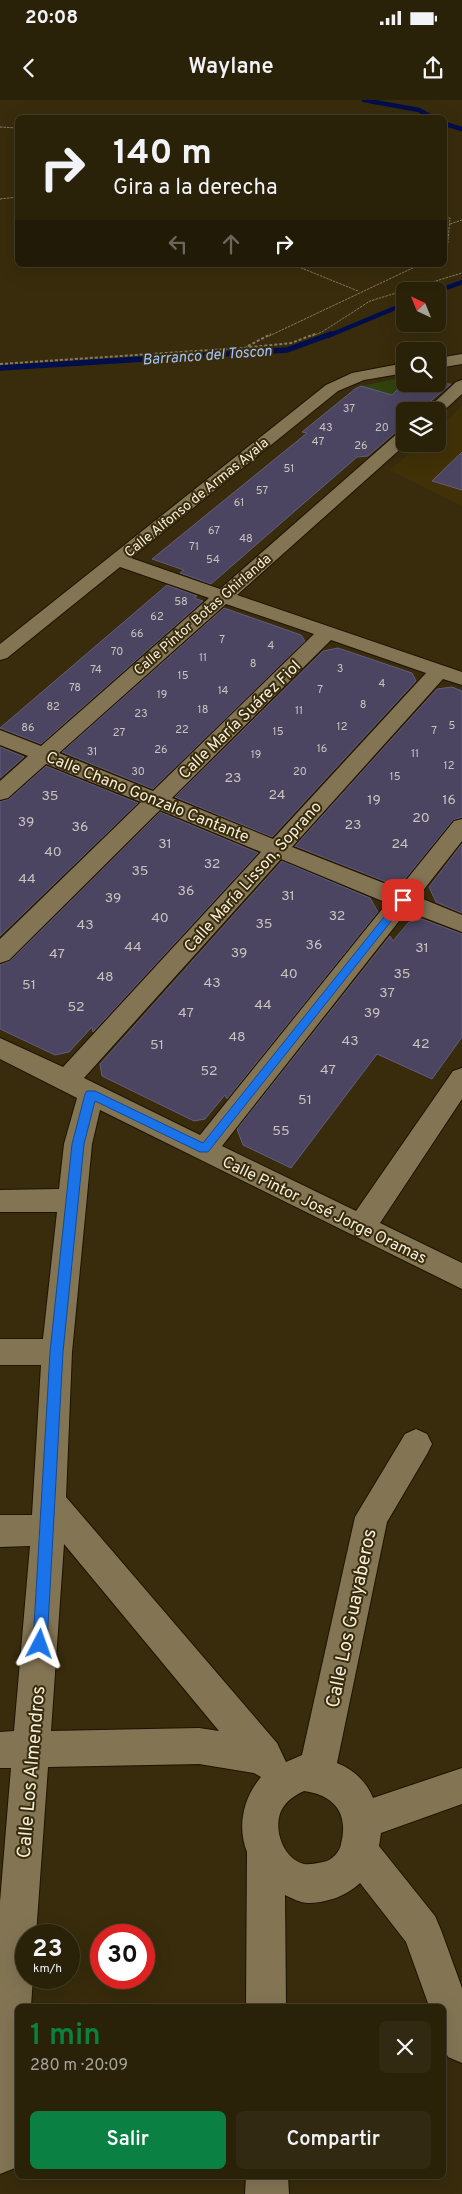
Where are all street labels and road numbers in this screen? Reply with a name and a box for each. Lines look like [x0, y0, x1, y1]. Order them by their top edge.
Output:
street label: Calle Alfonso de Armas Ayala [121, 435, 272, 562]
street label: Calle Pintor Botas Ghirlanda [131, 551, 275, 679]
street label: Calle María Suárez Fiol [175, 657, 306, 784]
street label: Calle Chano Gonzalo Cantante [43, 748, 252, 848]
street label: Calle María Lisson, Soprano [180, 798, 327, 957]
street label: Calle Pintor José Jorge Oramas [219, 1153, 430, 1269]
street label: Calle Los Guayaberos [321, 1527, 383, 1710]
street label: Calle Los Almendros [12, 1685, 51, 1859]

